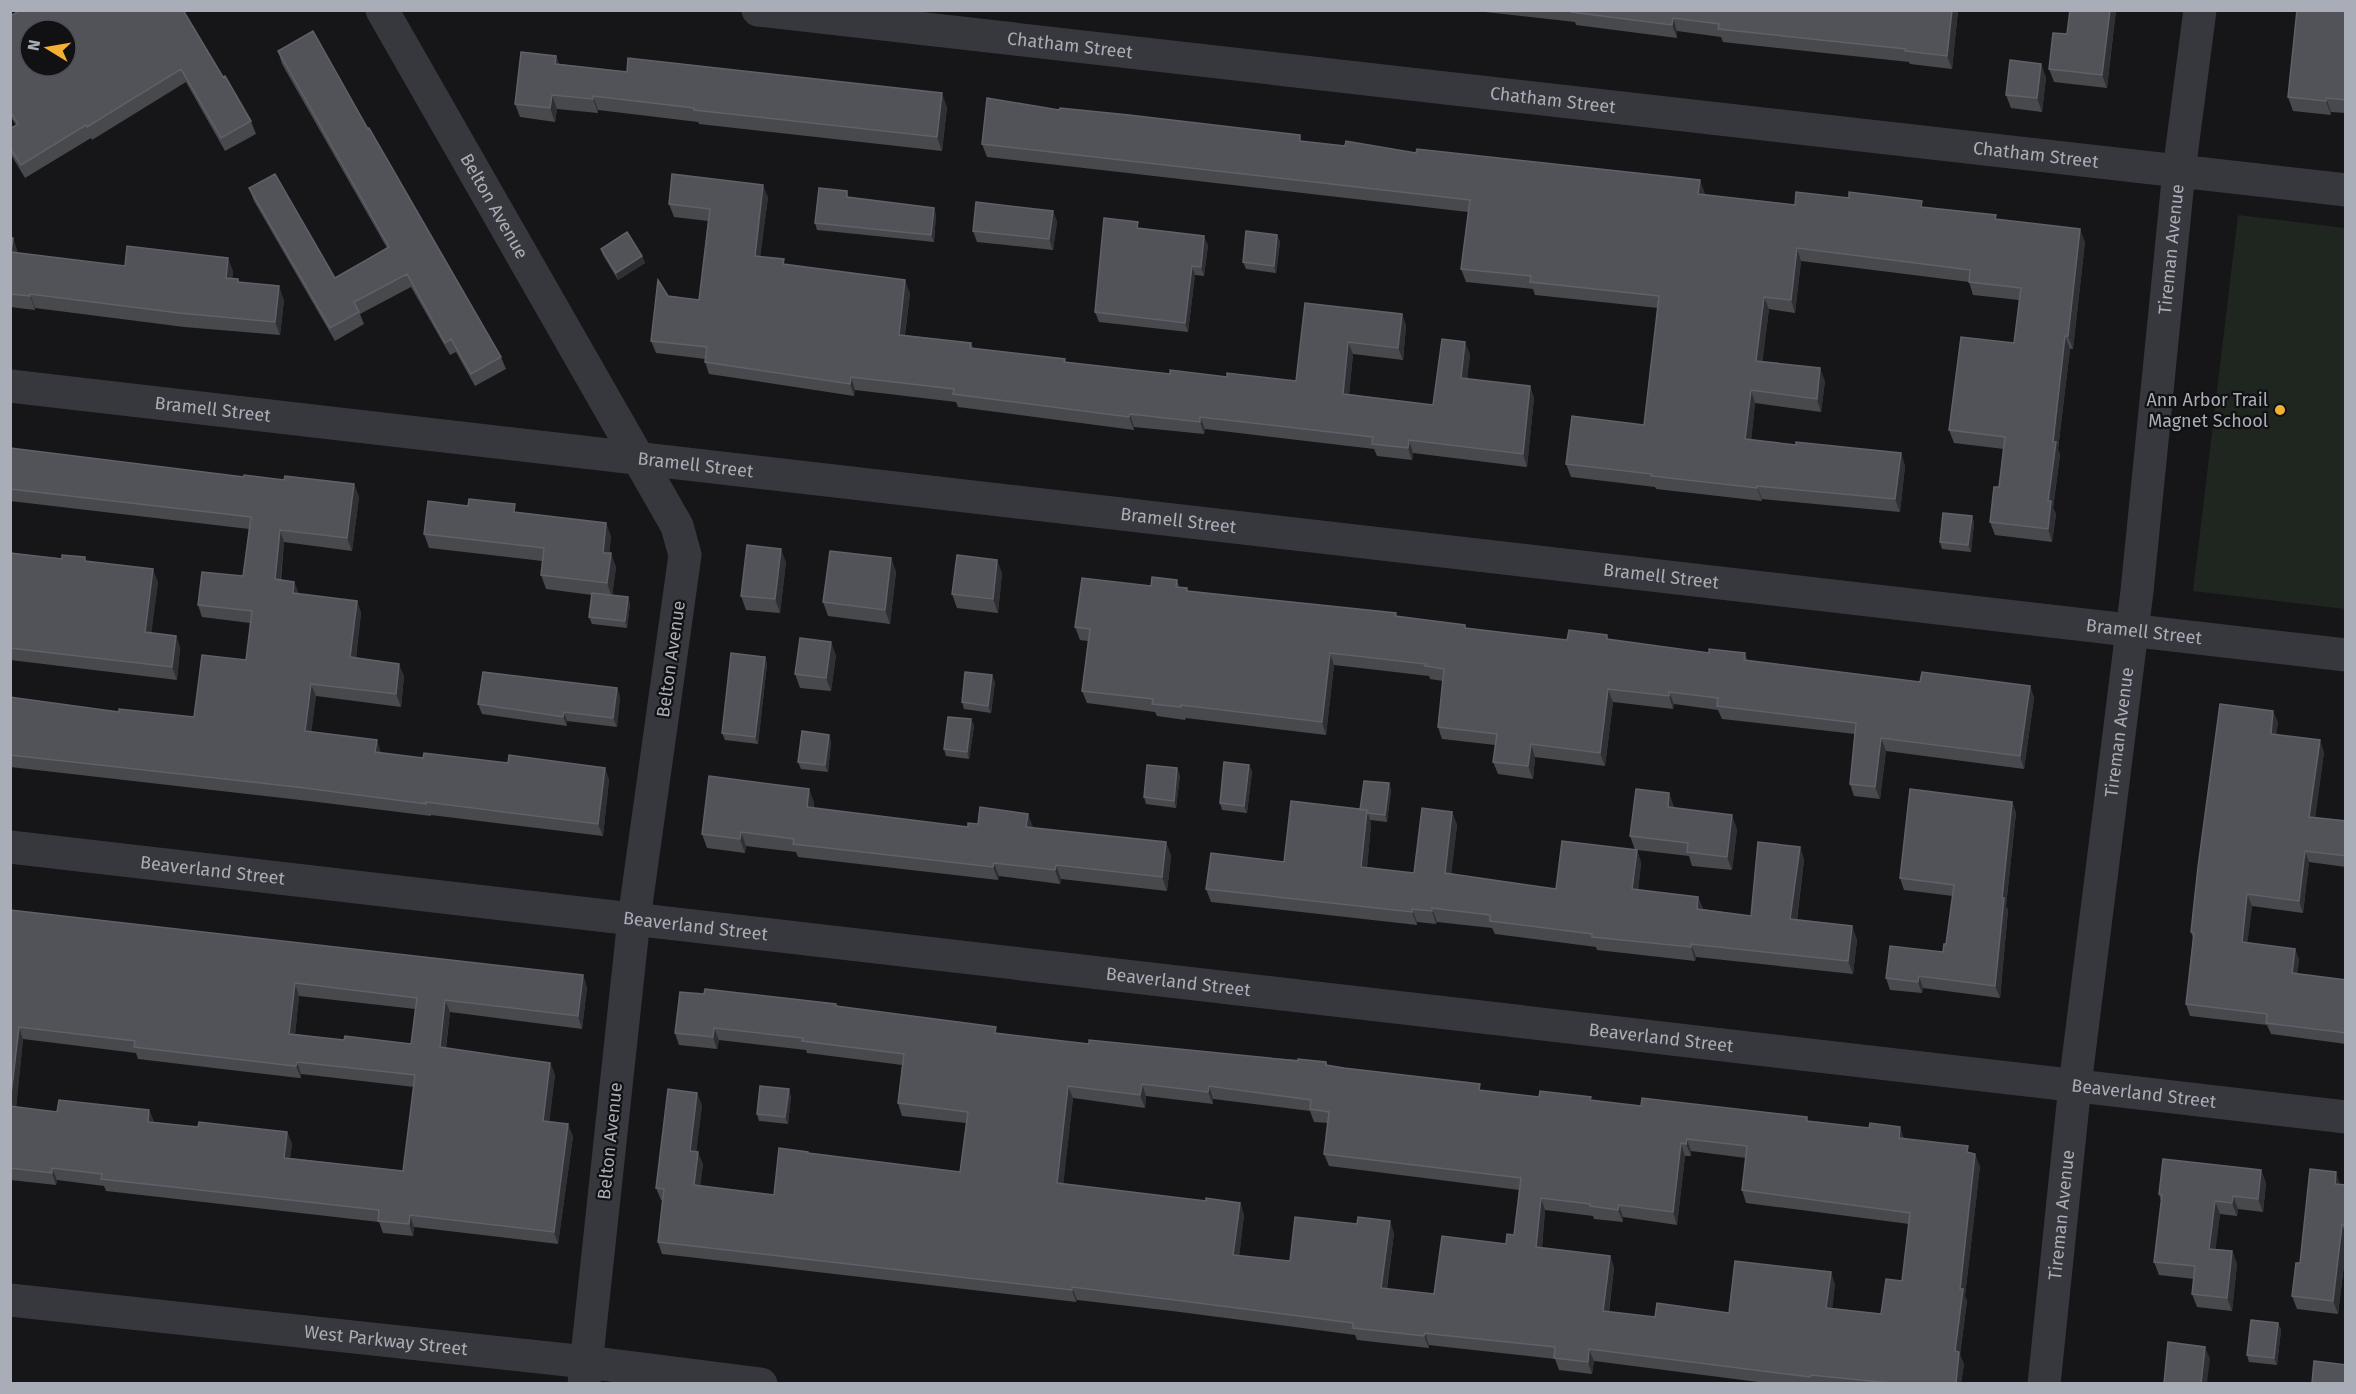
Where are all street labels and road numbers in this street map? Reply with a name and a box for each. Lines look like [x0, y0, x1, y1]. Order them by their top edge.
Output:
street label: Chatham Street [1006, 27, 1134, 63]
street label: Chatham Street [1489, 82, 1617, 118]
street label: Chatham Street [1972, 137, 2100, 173]
street label: Belton Avenue [455, 150, 533, 263]
street label: Tireman Avenue [2154, 183, 2189, 315]
street label: Bramell Street [154, 392, 272, 427]
street label: Bramell Street [636, 447, 755, 483]
street label: Bramell Street [1119, 503, 1238, 538]
street label: Bramell Street [1602, 559, 1721, 594]
street label: Belton Avenue [652, 599, 690, 719]
street label: Bramell Street [2085, 614, 2204, 649]
street label: Tireman Avenue [2100, 666, 2138, 799]
street label: Beaverland Street [139, 851, 287, 890]
street label: Beaverland Street [622, 907, 770, 946]
street label: Beaverland Street [1105, 963, 1252, 1001]
street label: Beaverland Street [1587, 1019, 1735, 1057]
street label: Beaverland Street [2070, 1074, 2218, 1113]
street label: Belton Avenue [593, 1081, 627, 1201]
street label: Tireman Avenue [2044, 1149, 2079, 1281]
street label: West Parkway Street [303, 1321, 469, 1360]

